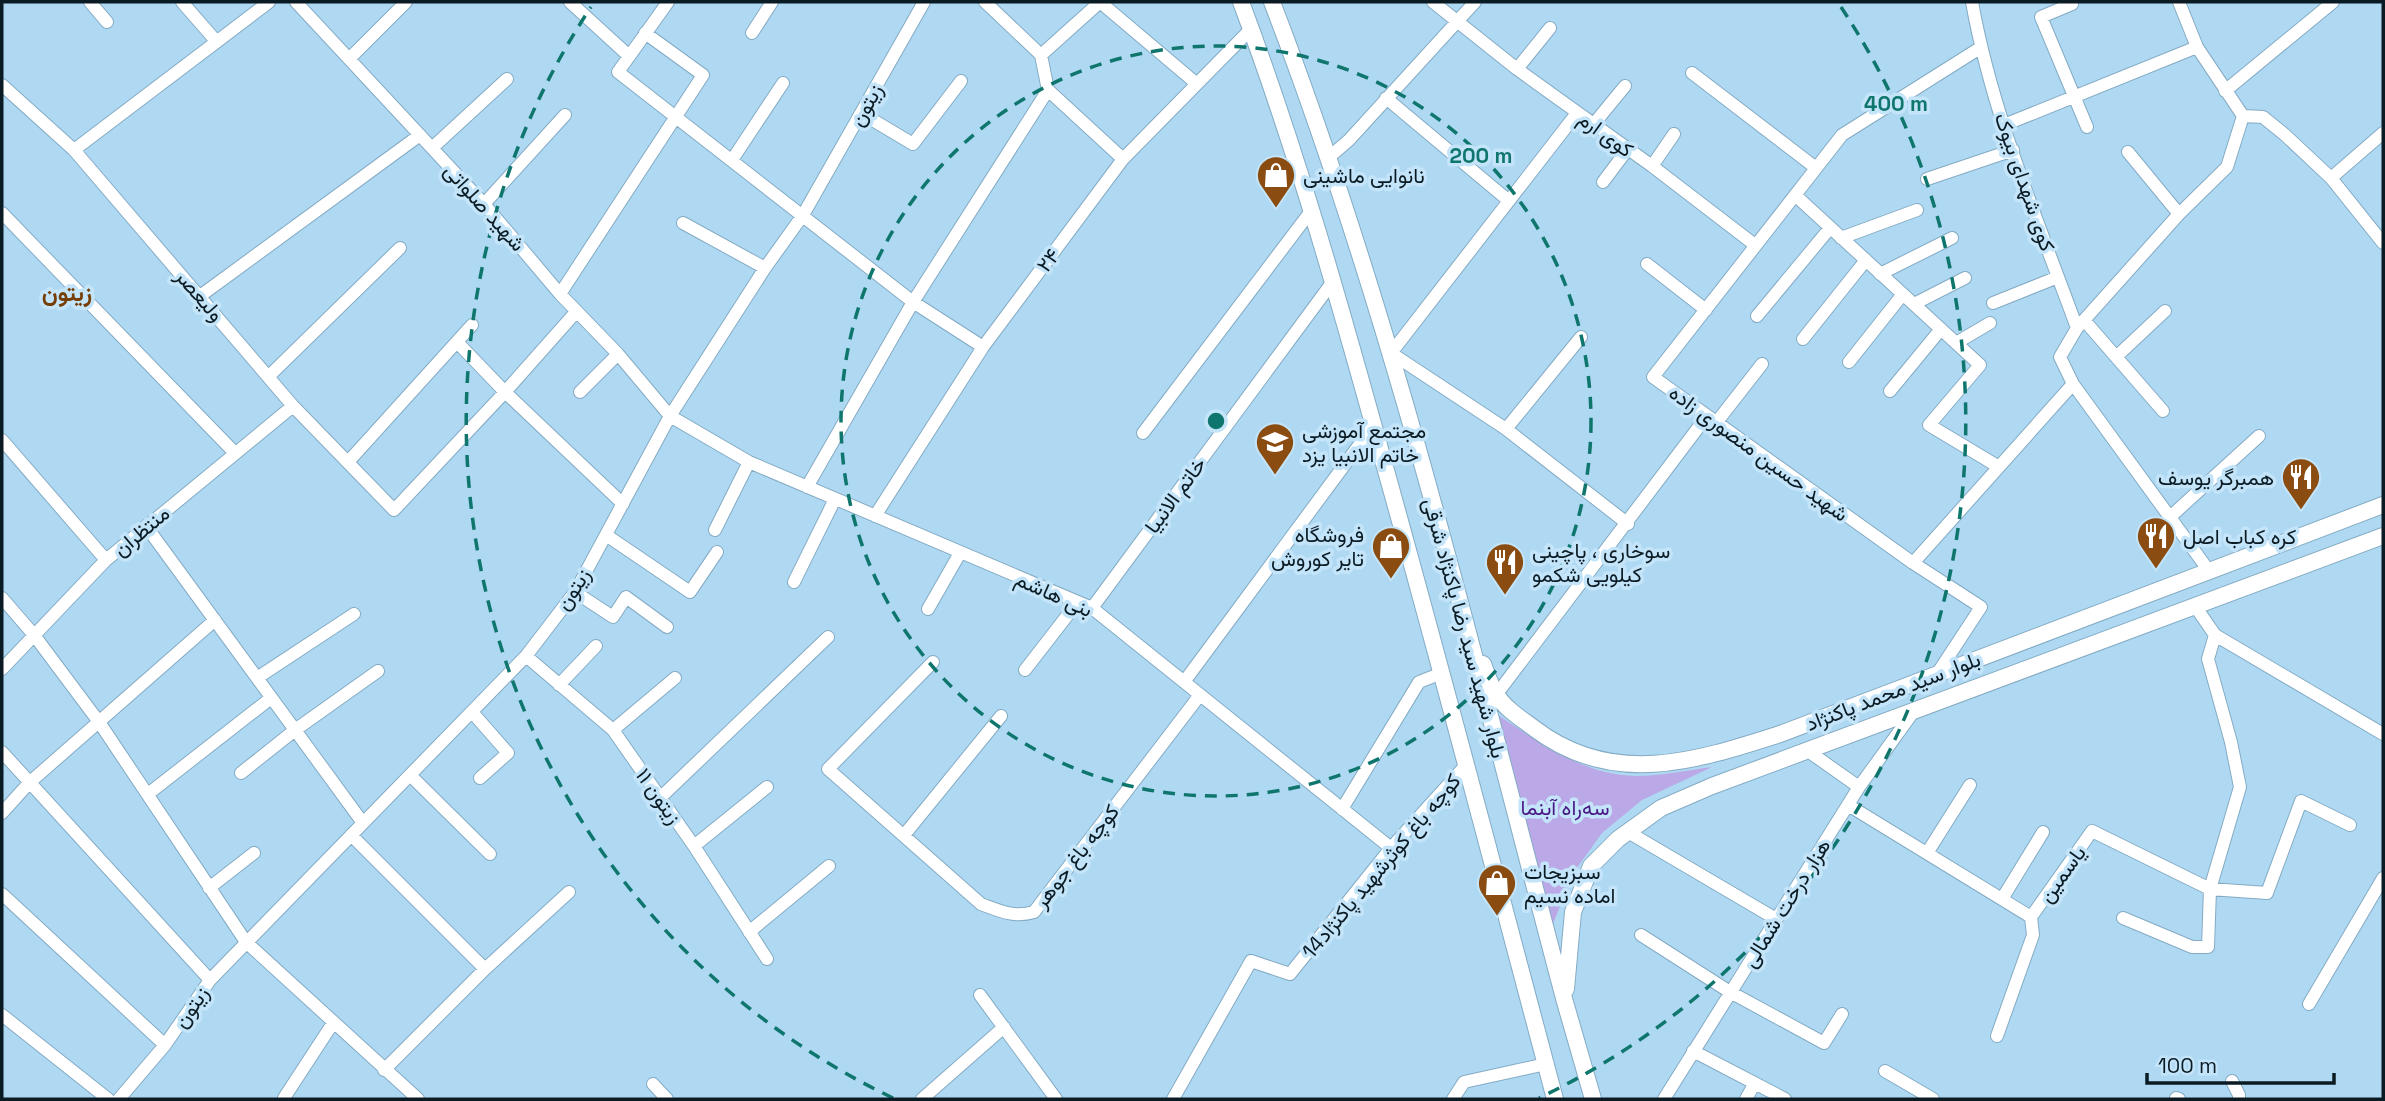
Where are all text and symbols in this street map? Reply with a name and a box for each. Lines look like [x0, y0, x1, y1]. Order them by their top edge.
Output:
street label: زیتون [843, 79, 889, 131]
text: 400 m [1864, 90, 1928, 117]
street label: کوی ارم [1572, 105, 1639, 164]
street label: کوی شهدای بیوک [1989, 109, 2061, 255]
text: 200 m [1450, 142, 1512, 169]
shop icon: نانوایی ماشینی [1255, 154, 1297, 209]
street label: شهید صلواتی [438, 157, 532, 257]
place label: نانوایی ماشینی [1303, 162, 1425, 189]
street label: ۲۴ [1030, 243, 1066, 277]
street label: ولیعصر [169, 262, 230, 327]
district label: زیتون [42, 278, 92, 308]
street label: شهید حسین منصوری زاده [1664, 379, 1854, 527]
centre of rings [1204, 409, 1228, 433]
place label: مجتمع آموزشی خاتم الانبیا یزد [1302, 417, 1426, 469]
school or university icon: مجتمع آموزشی خاتم الانبیا یزد [1254, 421, 1296, 476]
street label: خاتم الانبیا [1138, 452, 1213, 539]
restaurant icon: همبرگر یوسف [2280, 456, 2322, 511]
place label: همبرگر یوسف [2158, 464, 2274, 491]
street label: بلوار شهید سید رضا پاکنژاد شرقی [1416, 495, 1513, 761]
street label: منتظران [107, 500, 175, 562]
restaurant icon: کره کباب اصل [2135, 515, 2177, 570]
place label: فروشگاه تایر کوروش [1271, 521, 1364, 572]
place label: کره کباب اصل [2183, 523, 2296, 550]
shop icon: فروشگاه تایر کوروش [1370, 525, 1412, 580]
place label: سوخاری ، پاچینی کیلویی شکمو [1532, 537, 1670, 588]
restaurant icon: سوخاری ، پاچینی کیلویی شکمو [1484, 541, 1526, 596]
street label: زیتون [549, 563, 597, 615]
street label: بنی هاشم [1011, 565, 1097, 624]
street label: بلوار سید محمد پاکنژاد [1802, 645, 1985, 738]
street label: زیتون ۱۱ [630, 763, 688, 829]
street label: کوچه باغ کوثرشهید پاکنژاد14 [1296, 768, 1467, 965]
park label: سه‌راه آبنما [1521, 794, 1609, 821]
street label: کوچه باغ جوهر [1026, 799, 1126, 915]
street label: هزار درخت شمالی [1736, 833, 1836, 973]
street label: یاسمین [2032, 840, 2092, 908]
place label: سبزیجات اماده نسیم [1524, 858, 1615, 910]
shop icon: سبزیجات اماده نسیم [1476, 862, 1518, 917]
street label: زیتون [167, 981, 215, 1033]
scale bar [2147, 1042, 2334, 1086]
text: 100 m [2158, 1052, 2217, 1079]

